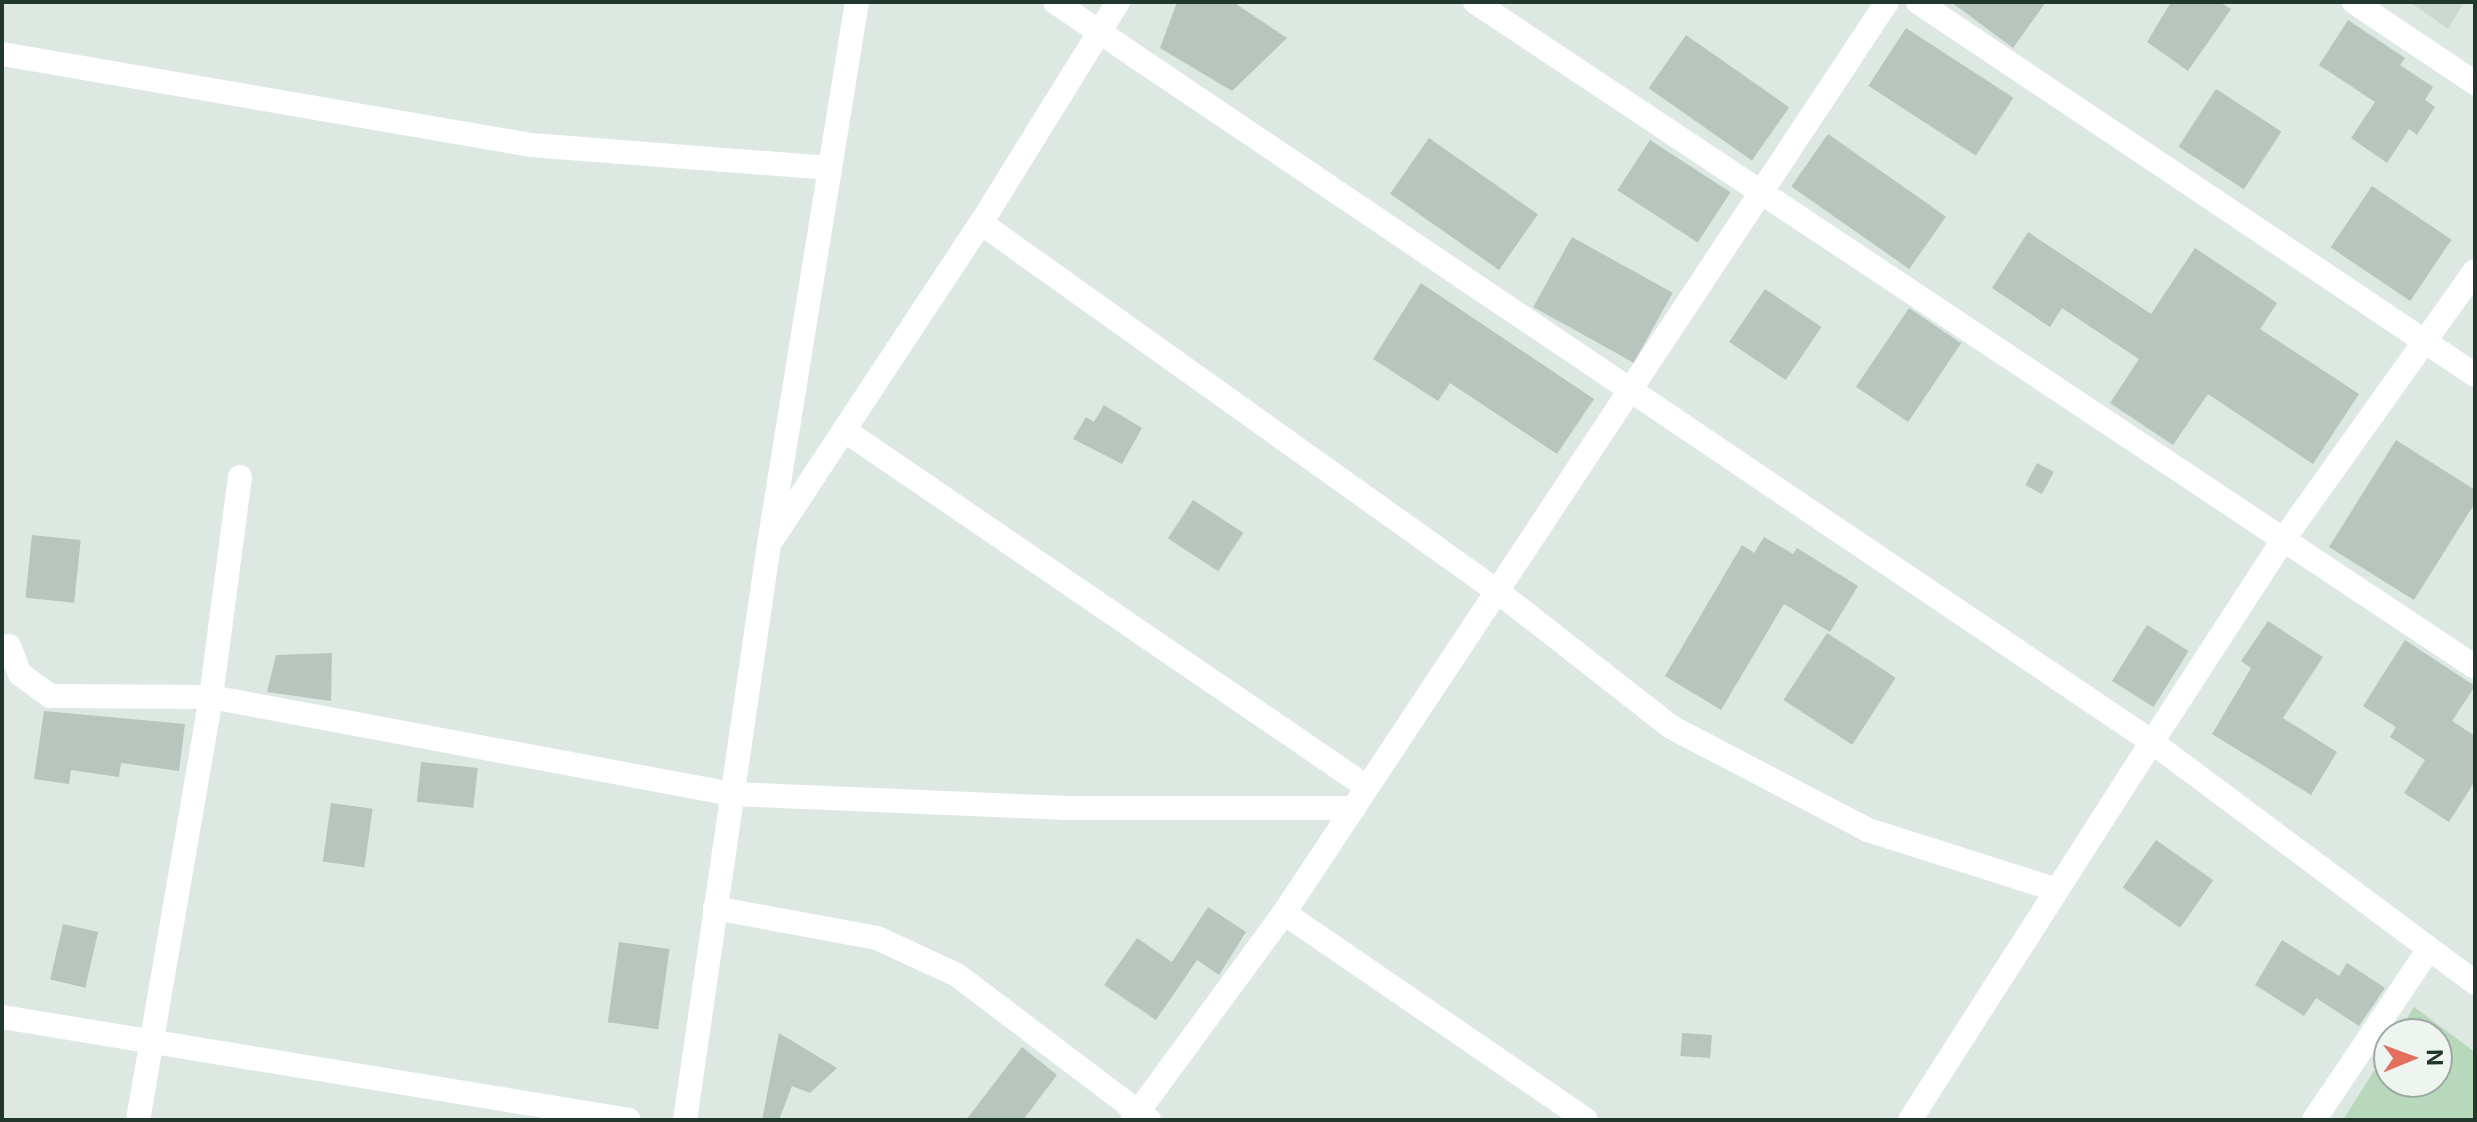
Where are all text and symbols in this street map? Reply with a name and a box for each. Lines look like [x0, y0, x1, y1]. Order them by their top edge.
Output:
north arrow [2373, 1018, 2453, 1098]
text: N [2422, 1049, 2448, 1066]

